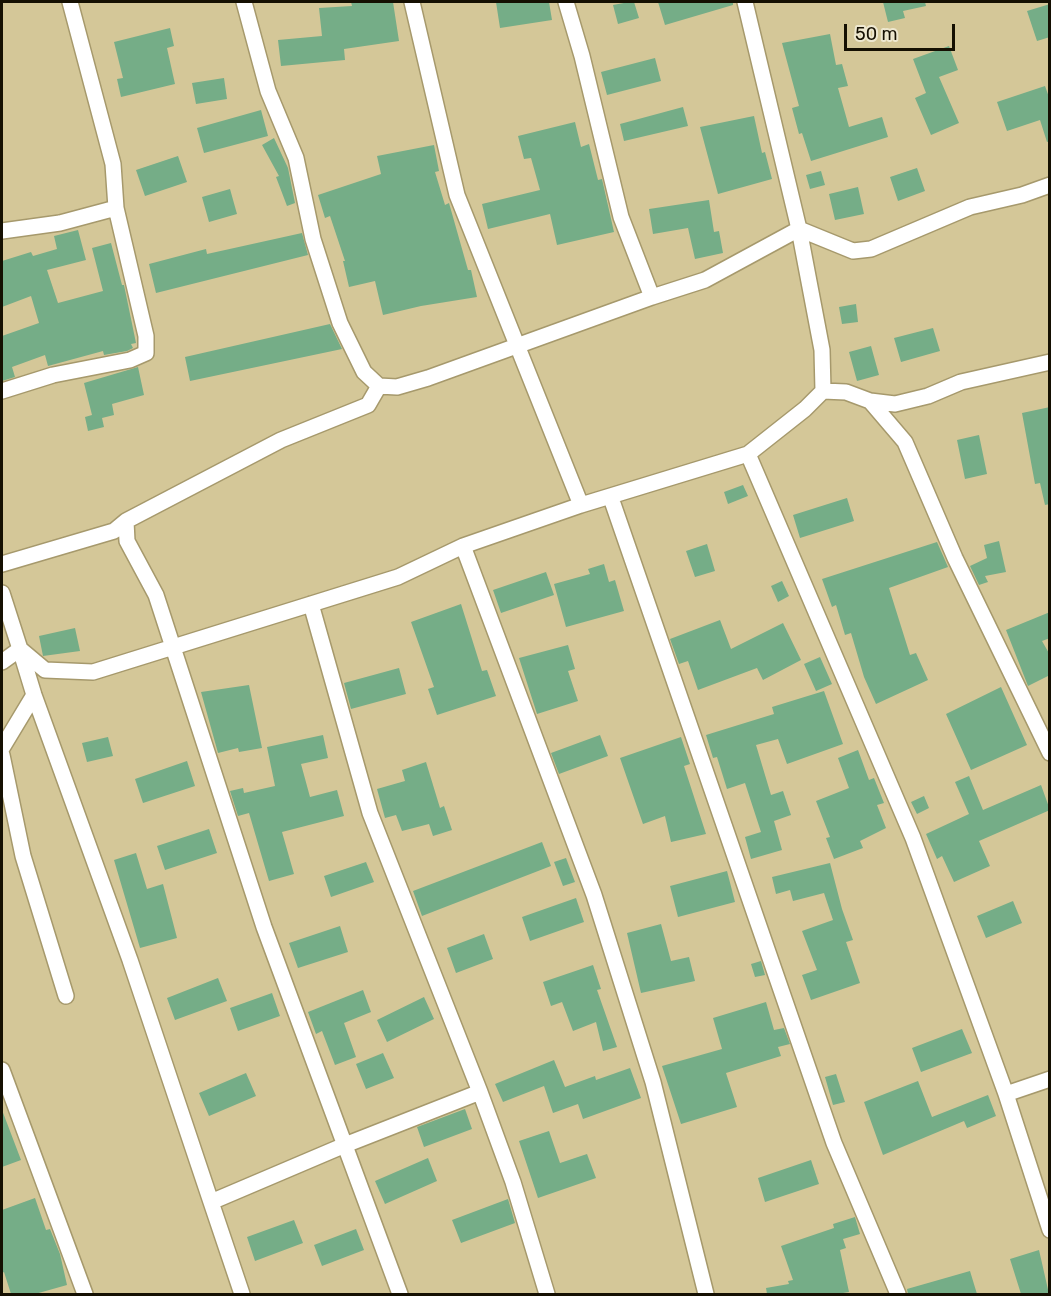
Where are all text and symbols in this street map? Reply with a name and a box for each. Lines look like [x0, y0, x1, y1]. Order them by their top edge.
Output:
scale bar [847, 12, 958, 50]
text: 50 m [855, 23, 898, 45]

